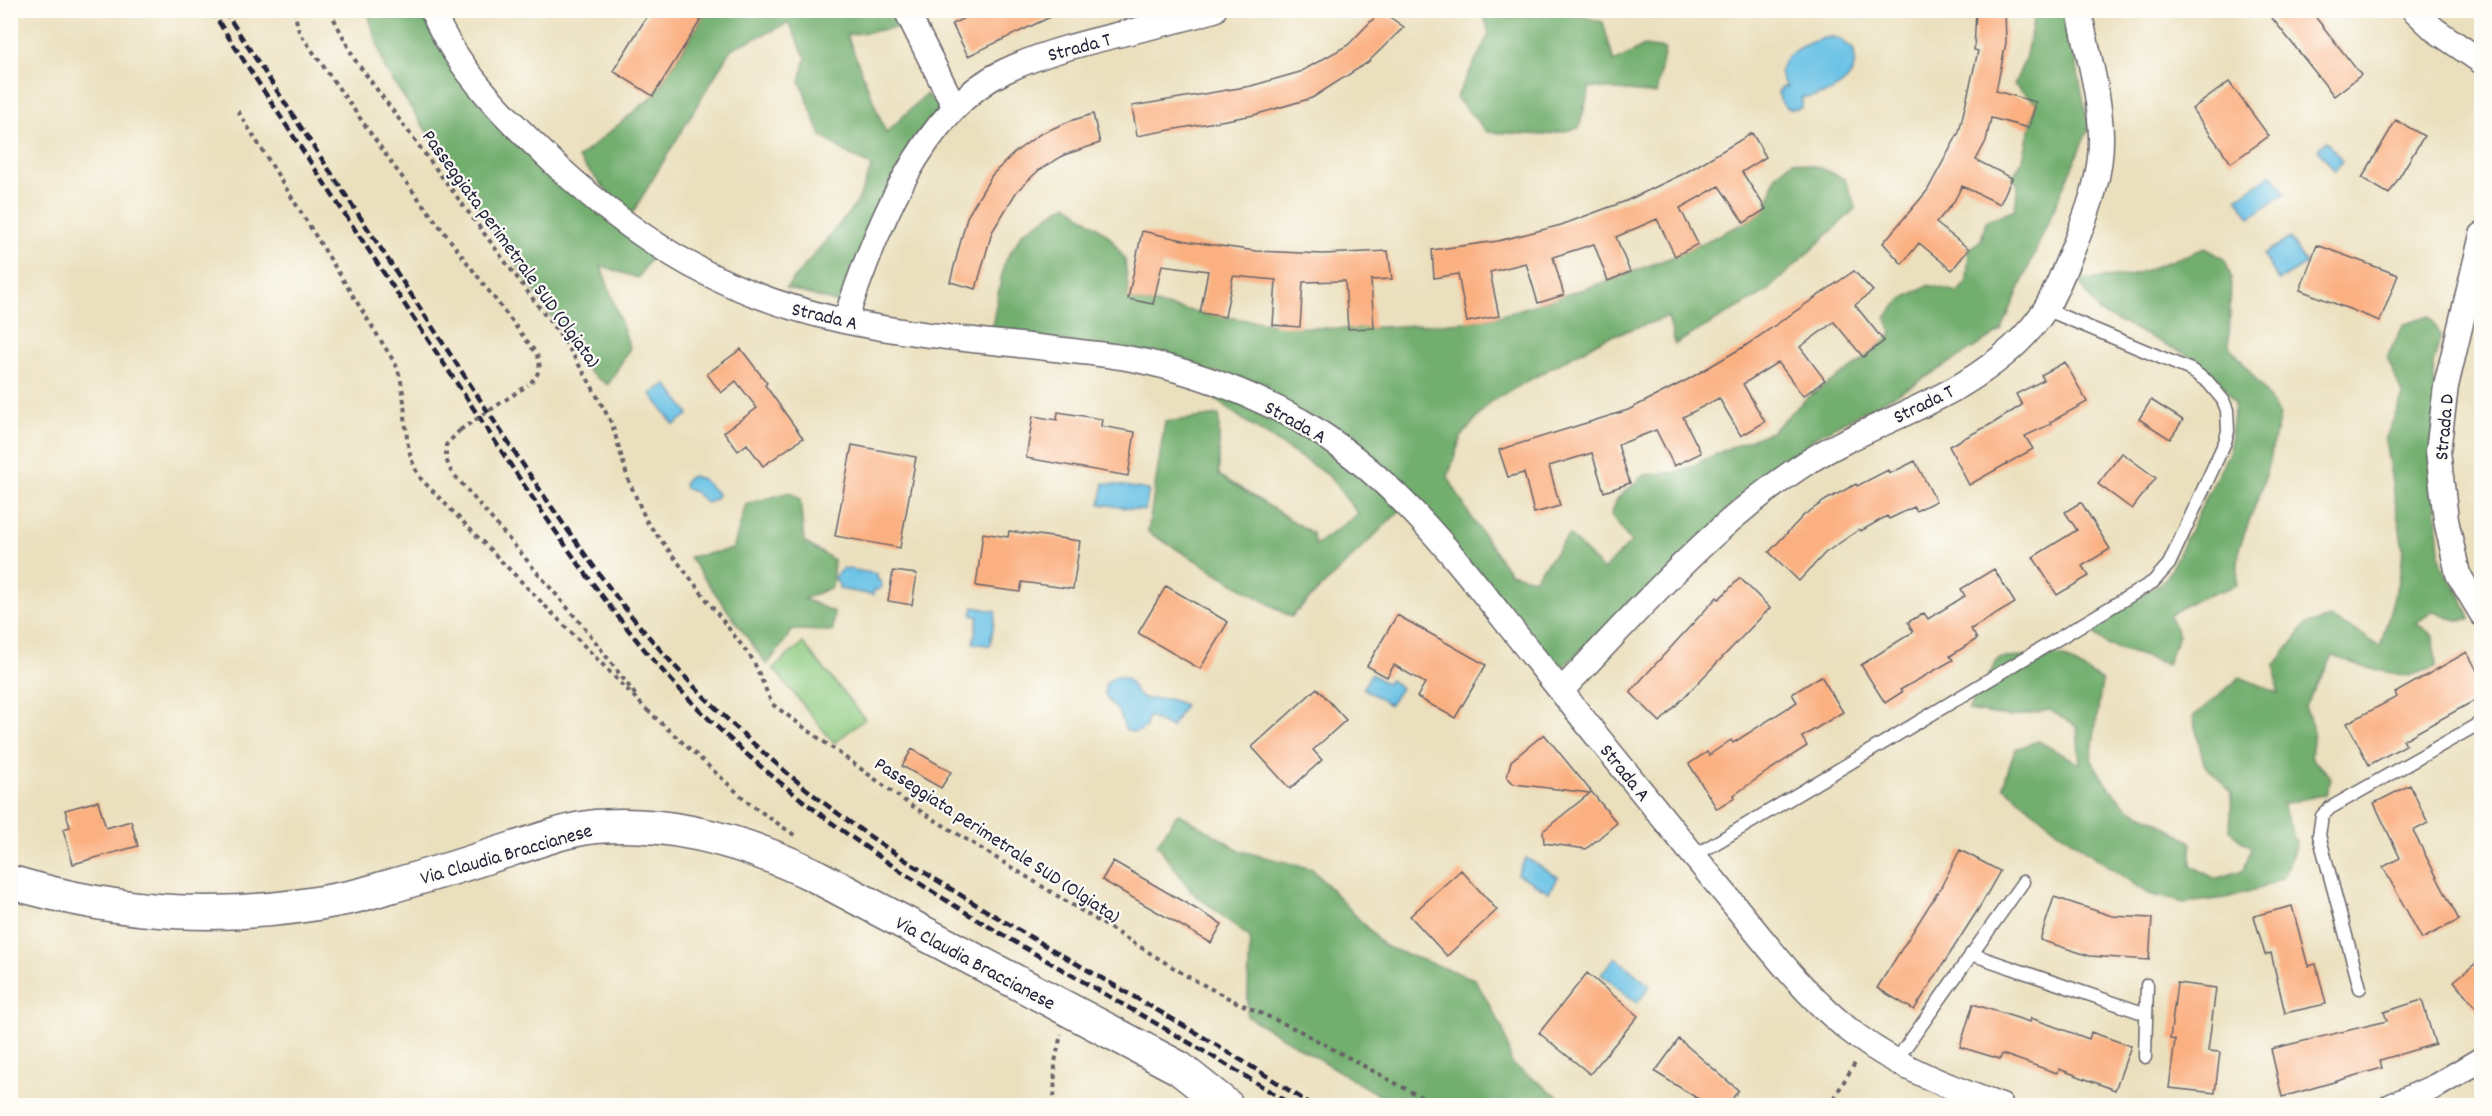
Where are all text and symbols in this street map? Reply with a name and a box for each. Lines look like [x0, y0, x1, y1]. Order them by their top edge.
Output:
street label: Strada T [1045, 27, 1114, 71]
street label: Passeggiata perimetrale SUD (Olgiata) [414, 125, 606, 375]
street label: Strada A [788, 297, 860, 339]
street label: Strada T [1889, 379, 1959, 432]
street label: Strada D [2429, 393, 2463, 462]
street label: Strada A [1258, 395, 1331, 452]
street label: Strada A [1592, 739, 1656, 809]
street label: Passeggiata perimetrale SUD (Olgiata) [868, 751, 1125, 932]
street label: Via Claudia Braccianese [418, 818, 596, 894]
street label: Via Claudia Braccianese [890, 911, 1060, 1019]

